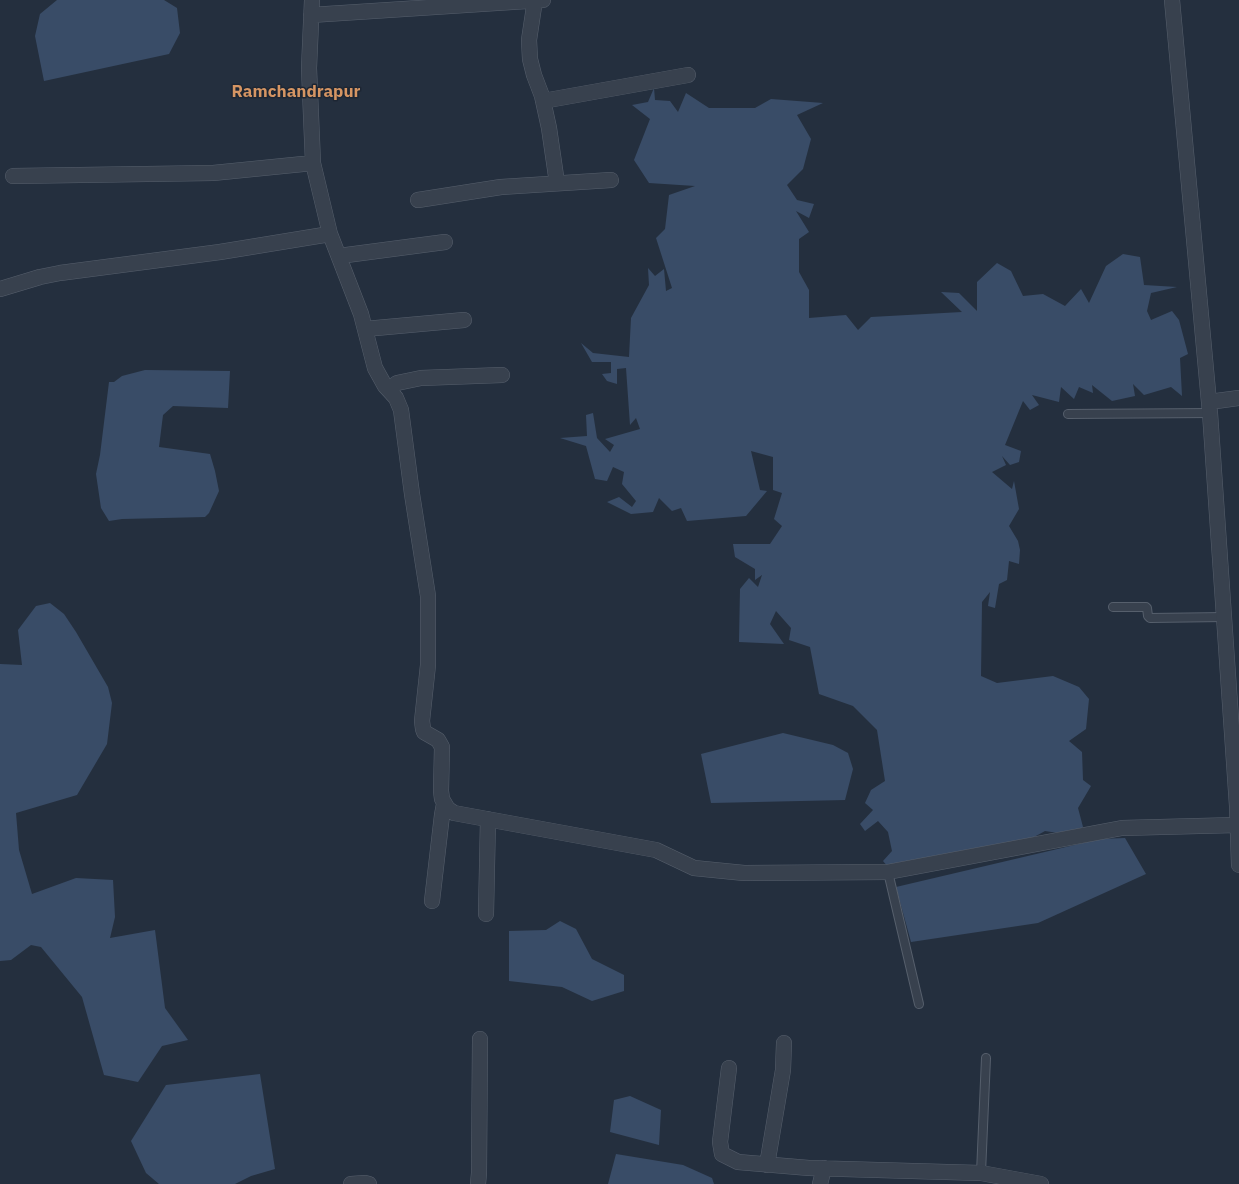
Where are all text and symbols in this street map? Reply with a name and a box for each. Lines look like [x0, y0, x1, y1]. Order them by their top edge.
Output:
district label: Ramchandrapur [232, 82, 360, 102]

